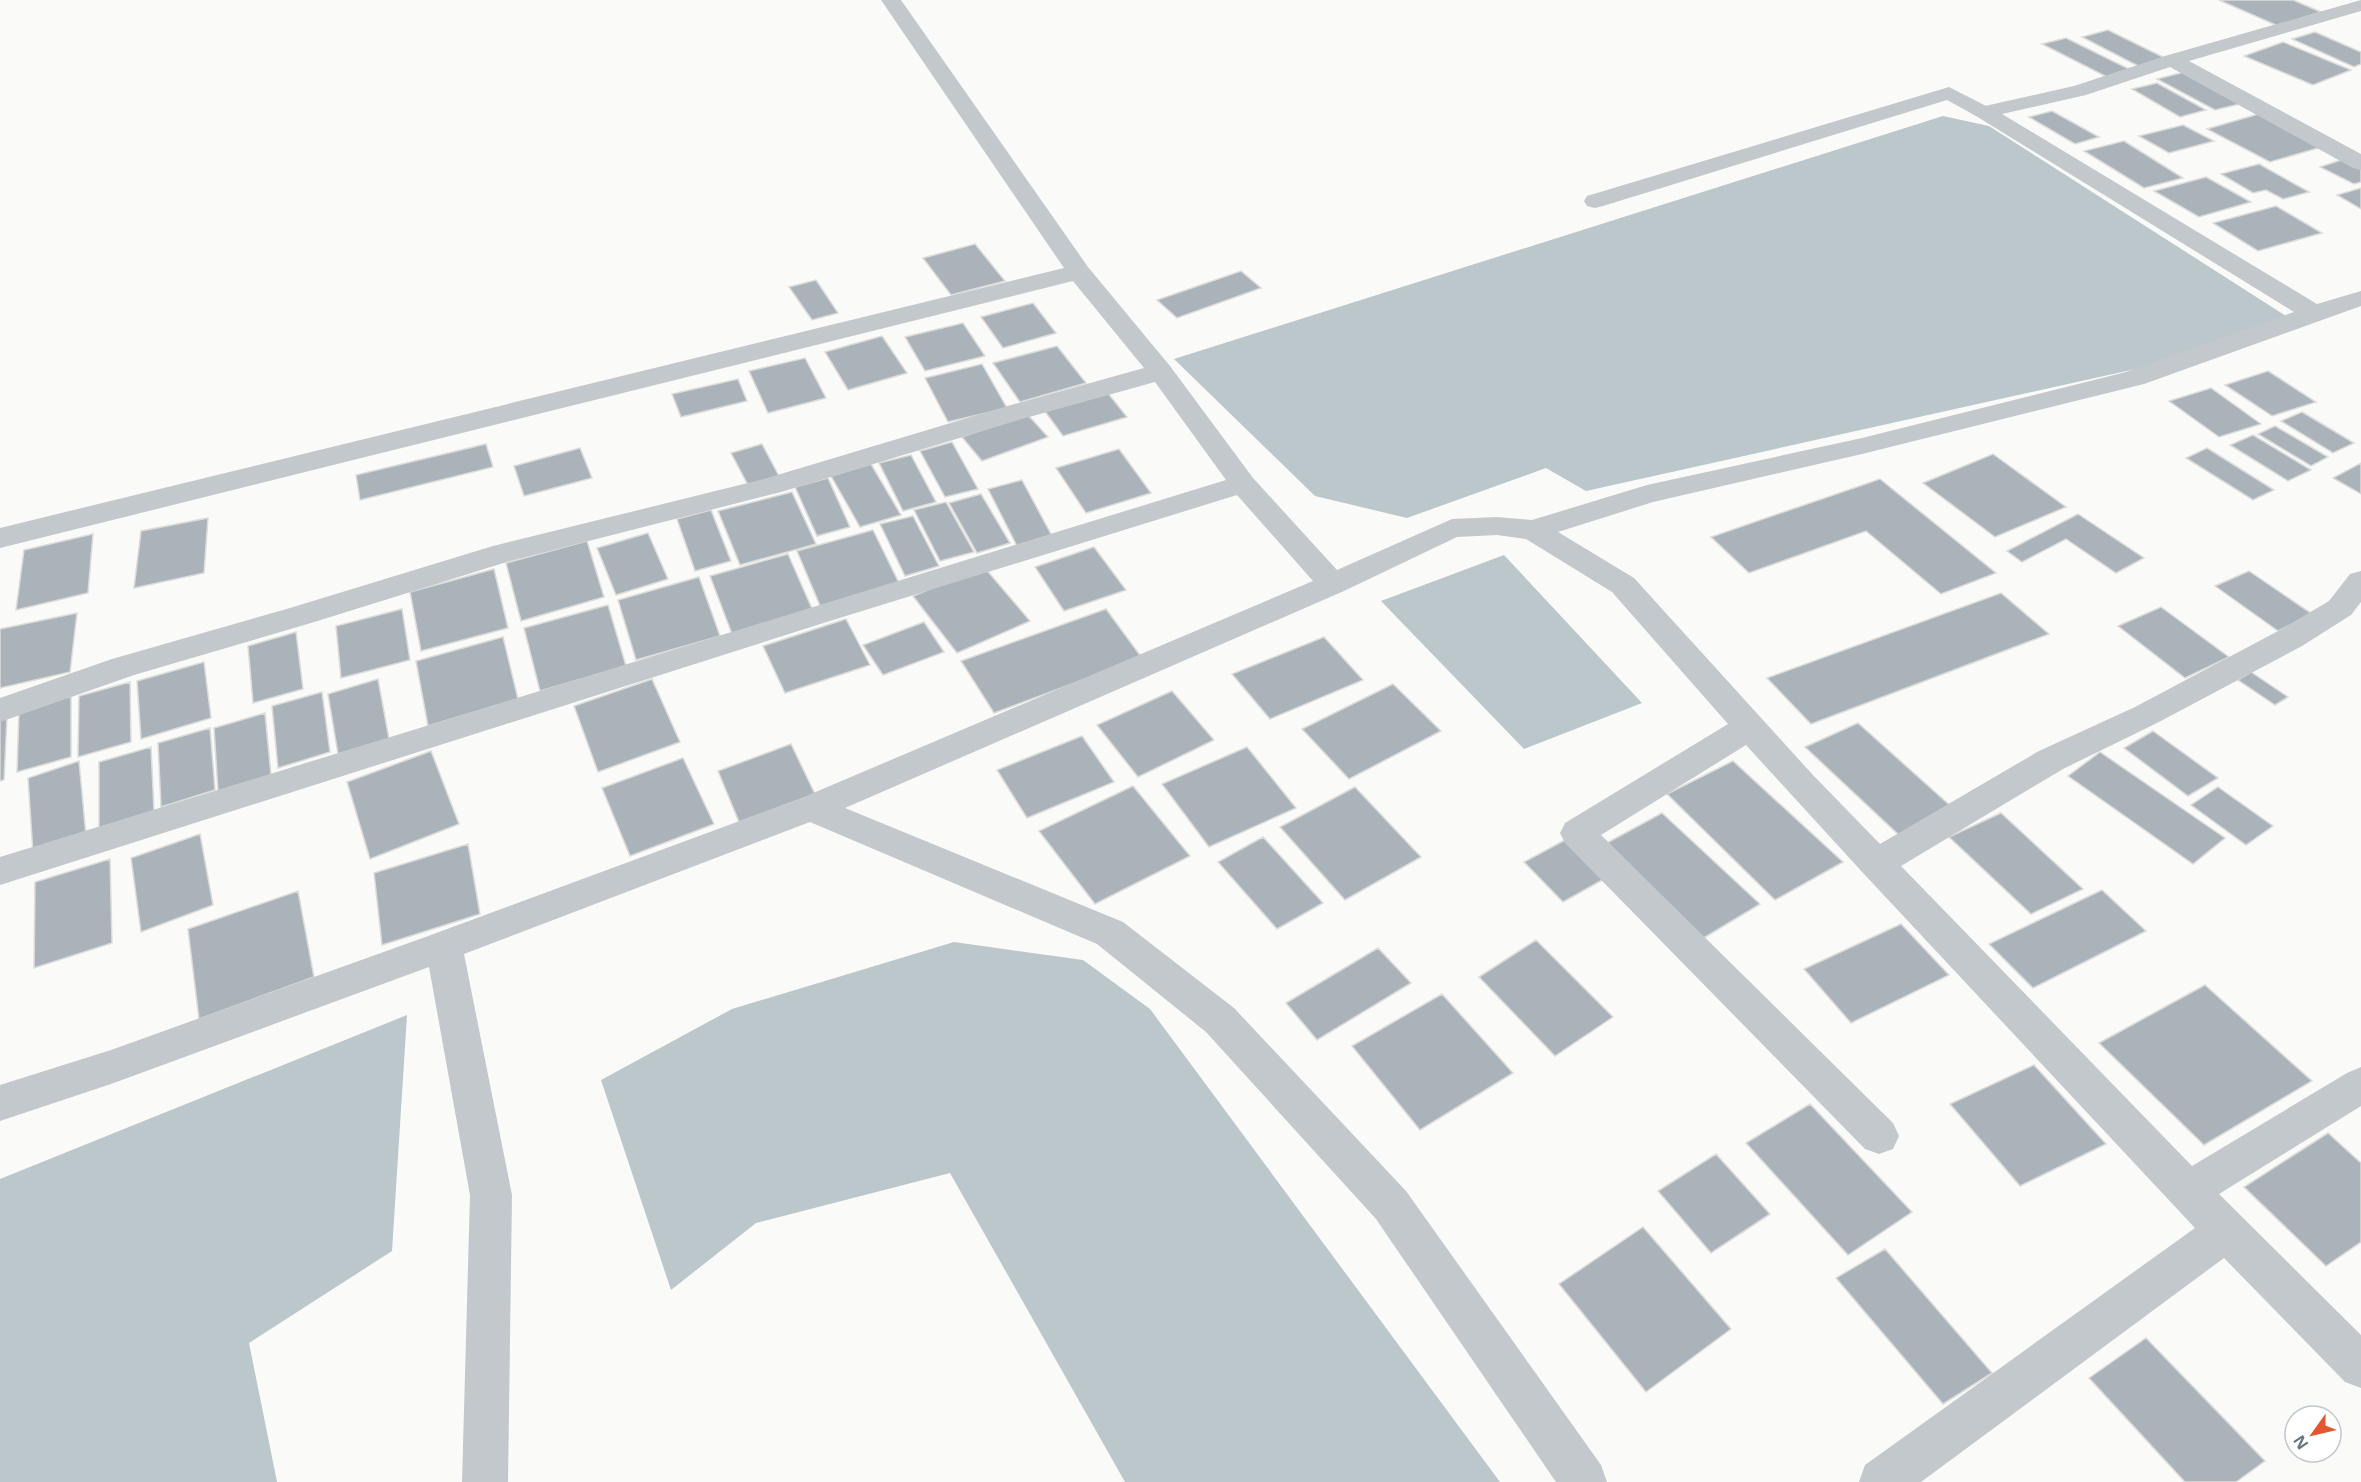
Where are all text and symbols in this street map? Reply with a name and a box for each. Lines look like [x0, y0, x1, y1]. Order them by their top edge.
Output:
north arrow [2283, 1404, 2343, 1464]
text: N [2288, 1431, 2313, 1454]

